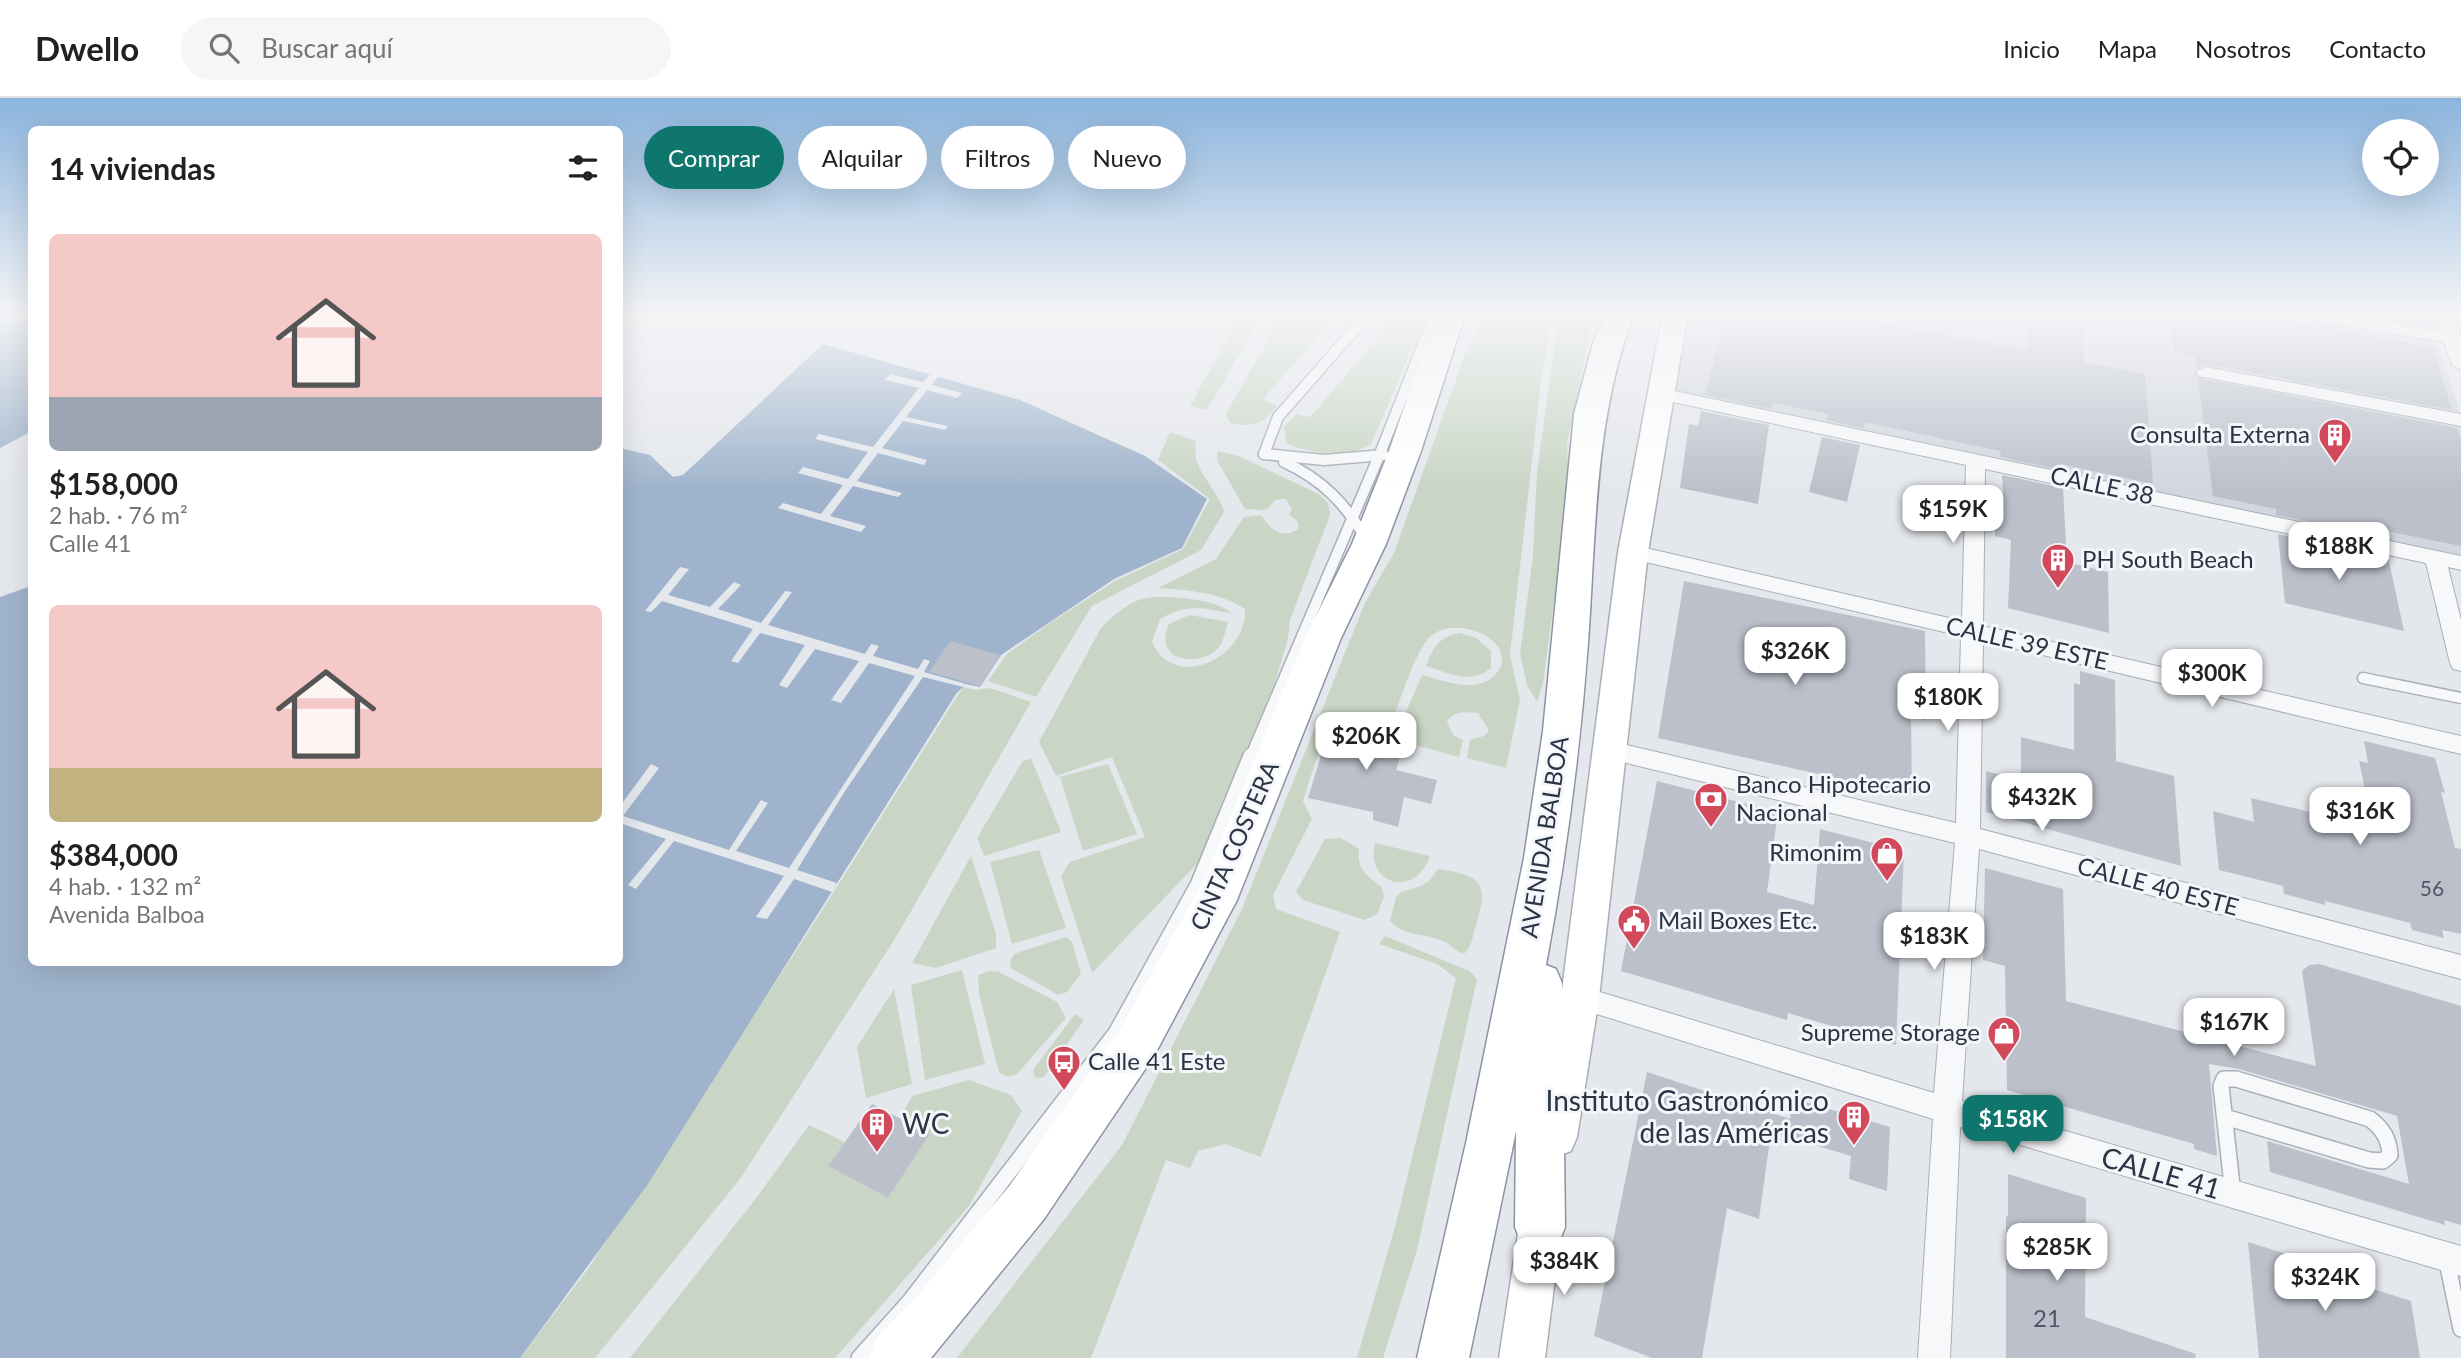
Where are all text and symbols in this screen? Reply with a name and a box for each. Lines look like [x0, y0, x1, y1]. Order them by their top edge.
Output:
search box [181, 17, 671, 80]
text: Dwello [35, 28, 139, 68]
icon: search [205, 29, 243, 67]
text: Buscar aquí [261, 32, 393, 64]
text: Inicio [2003, 34, 2060, 63]
text: Mapa [2098, 34, 2157, 63]
text: Nosotros [2195, 34, 2291, 63]
text: Contacto [2329, 34, 2426, 63]
map controls [2362, 119, 2439, 196]
button: locate [2362, 119, 2439, 196]
chip: Comprar [644, 126, 784, 189]
chip: Alquilar [798, 126, 927, 189]
chip: Filtros [941, 126, 1054, 189]
chip: Nuevo [1068, 126, 1186, 189]
icon: filters [564, 149, 602, 187]
text: 14 viviendas [49, 150, 216, 186]
icon: home [263, 280, 389, 406]
building icon: Consulta Externa [2316, 416, 2354, 465]
place label: Consulta Externa [2130, 419, 2310, 448]
street label: CALLE 38 [2048, 459, 2157, 510]
text: $158,000 [49, 465, 178, 501]
pin: $159K [1904, 486, 2002, 545]
text: $159K [1918, 494, 1988, 522]
text: 2 hab. · 76 m² [49, 501, 188, 529]
pin: $188K [2290, 522, 2388, 582]
text: Calle 41 [49, 529, 131, 557]
text: $188K [2304, 531, 2374, 559]
building icon: PH South Beach [2039, 541, 2077, 590]
place label: PH South Beach [2082, 544, 2254, 573]
street label: CALLE 39 ESTE [1943, 610, 2111, 675]
pin: $326K [1746, 628, 1844, 687]
text: $326K [1760, 636, 1830, 664]
pin: $300K [2163, 650, 2261, 709]
icon: home [263, 651, 389, 777]
text: $300K [2177, 658, 2247, 686]
pin: $180K [1899, 674, 1997, 733]
text: $180K [1913, 682, 1983, 710]
pin: $206K [1317, 712, 1415, 772]
text: $206K [1331, 721, 1401, 749]
street label: AVENIDA BALBOA [1513, 733, 1574, 940]
street label: CINTA COSTERA [1183, 755, 1284, 935]
place label: Banco Hipotecario Nacional [1736, 769, 1931, 826]
pin: $432K [1993, 774, 2091, 833]
bank icon: Banco Hipotecario Nacional [1692, 780, 1730, 829]
text: $432K [2007, 782, 2077, 810]
pin: $316K [2311, 788, 2409, 847]
text: $316K [2325, 796, 2395, 824]
shop icon: Rimonim [1868, 834, 1906, 883]
text: $384,000 [49, 836, 178, 872]
place label: Rimonim [1769, 837, 1862, 866]
street label: CALLE 40 ESTE [2075, 850, 2242, 921]
text: 4 hab. · 132 m² [49, 872, 201, 900]
house number: 56 [2420, 875, 2444, 900]
text: Avenida Balboa [49, 900, 205, 928]
public building icon: Mail Boxes Etc. [1615, 902, 1653, 951]
place label: Mail Boxes Etc. [1658, 905, 1817, 934]
pin: $183K [1885, 912, 1983, 972]
text: $183K [1899, 921, 1969, 949]
pin: $167K [2185, 998, 2283, 1058]
text: $167K [2199, 1007, 2269, 1035]
shop icon: Supreme Storage [1985, 1014, 2023, 1063]
place label: Supreme Storage [1801, 1017, 1980, 1046]
bus stop icon: Calle 41 Este [1045, 1043, 1083, 1092]
place label: Calle 41 Este [1088, 1046, 1225, 1075]
place label: Instituto Gastronómico de las Américas [1546, 1083, 1829, 1149]
pin: $158K [1964, 1096, 2062, 1155]
building icon: Instituto Gastronómico de las Américas [1835, 1098, 1873, 1147]
text: $158K [1978, 1104, 2048, 1132]
building icon: WC [858, 1105, 896, 1154]
place label: WC [902, 1106, 950, 1140]
street label: CALLE 41 [2098, 1139, 2225, 1205]
pin: $285K [2008, 1224, 2106, 1283]
text: $285K [2022, 1232, 2092, 1260]
pin: $384K [1515, 1238, 1613, 1297]
text: $384K [1529, 1246, 1599, 1274]
pin: $324K [2276, 1254, 2374, 1313]
text: $324K [2290, 1262, 2360, 1290]
house number: 21 [2033, 1303, 2061, 1332]

